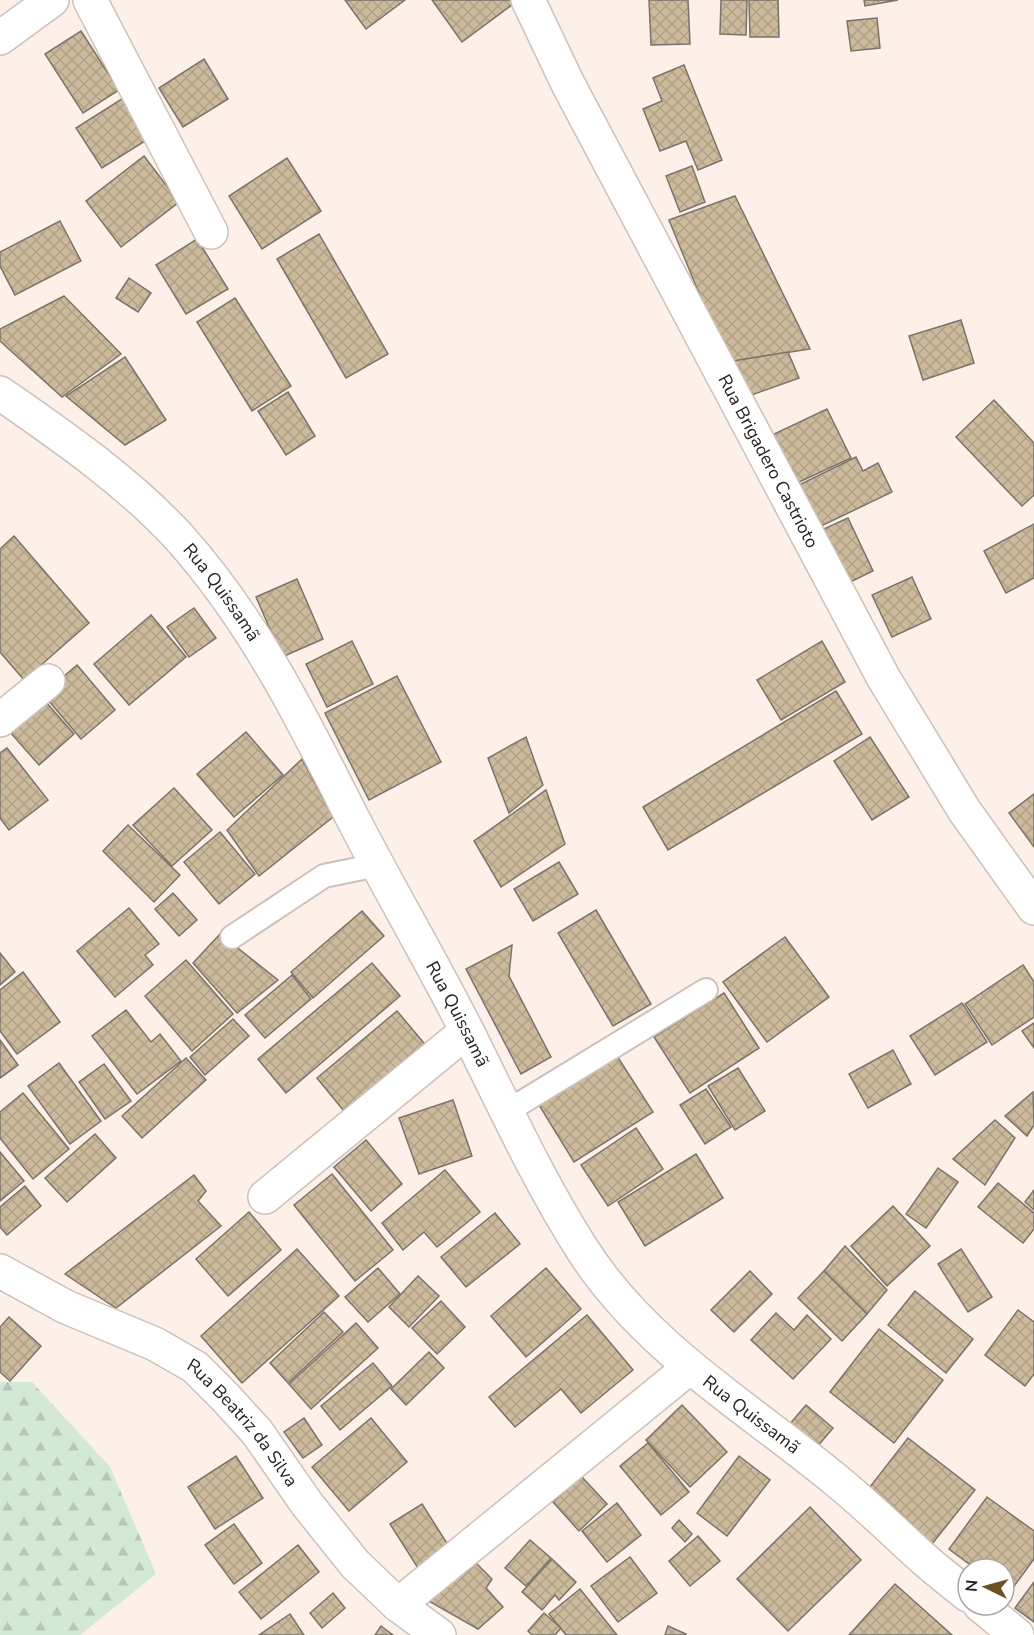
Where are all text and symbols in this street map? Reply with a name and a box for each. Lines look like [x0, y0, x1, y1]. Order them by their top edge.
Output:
street label: Rua Brigadero Castrioto [712, 370, 824, 552]
street label: Rua Quissamã [178, 538, 266, 646]
street label: Rua Quissamã [420, 957, 495, 1071]
street label: Rua Beatriz da Silva [183, 1353, 303, 1491]
street label: Rua Quissamã [698, 1370, 805, 1459]
north arrow [956, 1557, 1016, 1617]
text: N [961, 1579, 984, 1593]

